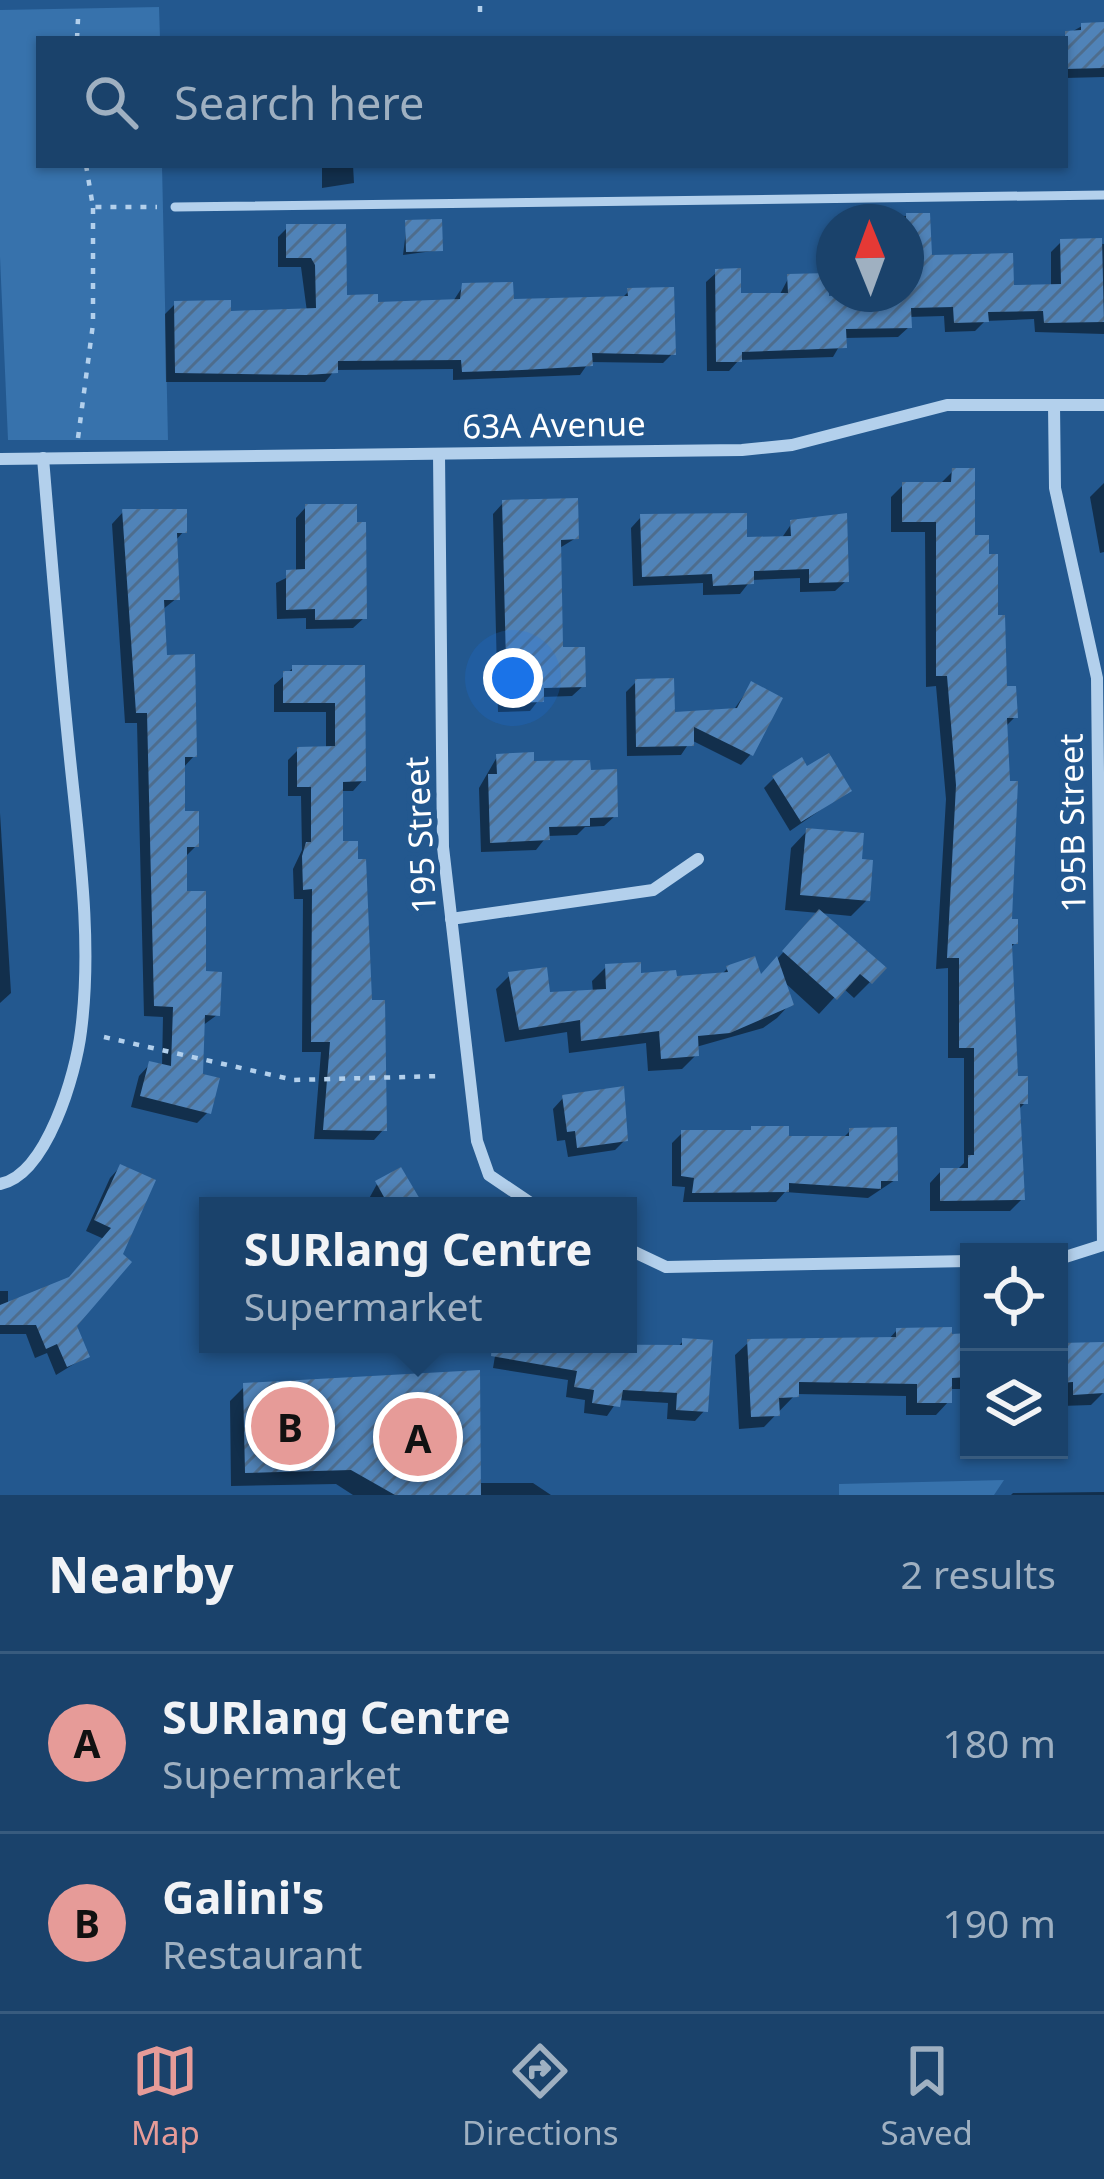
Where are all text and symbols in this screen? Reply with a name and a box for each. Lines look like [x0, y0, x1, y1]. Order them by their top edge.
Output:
search box [36, 36, 1068, 168]
icon: search [78, 69, 144, 135]
text: Search here [174, 72, 424, 133]
north arrow [816, 204, 924, 312]
street label: 63A Avenue [462, 400, 646, 449]
your location [483, 648, 543, 708]
street label: 195B Street [1047, 733, 1096, 913]
street label: 195 Street [393, 755, 446, 915]
popup [199, 1197, 637, 1353]
text: SURlang Centre [244, 1218, 592, 1279]
map controls [960, 1243, 1068, 1459]
button: locate [960, 1243, 1068, 1351]
text: Supermarket [244, 1279, 483, 1332]
button: layers [960, 1351, 1068, 1459]
pin: B [251, 1381, 329, 1471]
pin: A [379, 1392, 457, 1482]
text: Nearby [48, 1538, 234, 1608]
text: 2 results [901, 1547, 1056, 1600]
text: SURlang Centre [162, 1686, 511, 1747]
text: A [74, 1716, 101, 1769]
text: 180 m [942, 1716, 1056, 1769]
text: Supermarket [162, 1747, 401, 1800]
text: Galini's [162, 1866, 324, 1927]
text: B [74, 1896, 100, 1949]
text: 190 m [942, 1896, 1056, 1949]
text: Restaurant [162, 1927, 362, 1980]
tab: Map [131, 2038, 200, 2155]
tab: Directions [462, 2038, 619, 2155]
tab: Saved [881, 2038, 973, 2155]

